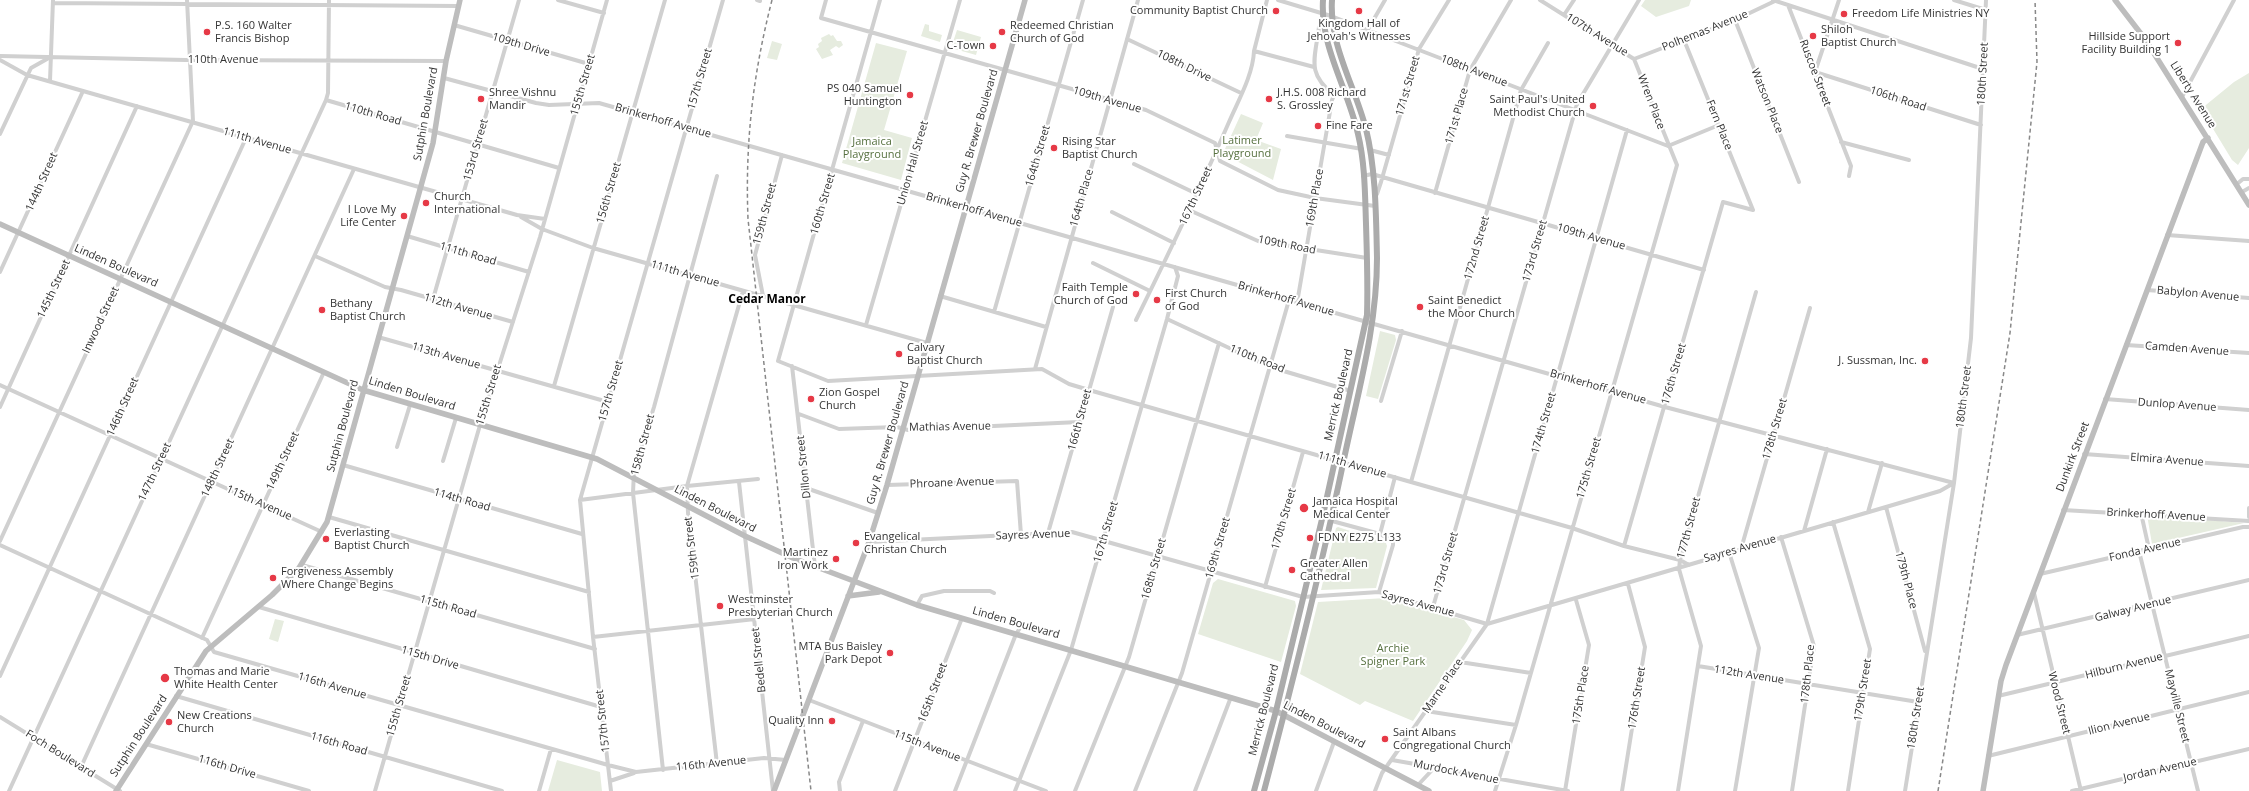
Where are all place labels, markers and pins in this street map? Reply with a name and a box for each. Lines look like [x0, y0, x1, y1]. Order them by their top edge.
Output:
place label: Community Baptist Church [1130, 4, 1268, 18]
marker: Community Baptist Church [1271, 6, 1281, 16]
marker: Kingdom Hall of Jehovah's Witnesses [1354, 6, 1364, 16]
place label: Freedom Life Ministries NY [1852, 7, 1990, 21]
marker: Freedom Life Ministries NY [1839, 9, 1849, 19]
place label: Kingdom Hall of Jehovah's Witnesses [1307, 17, 1411, 43]
place label: P.S. 160 Walter Francis Bishop [215, 19, 292, 45]
place label: Redeemed Christian Church of God [1010, 19, 1114, 45]
place label: Shiloh Baptist Church [1821, 23, 1897, 49]
marker: P.S. 160 Walter Francis Bishop [202, 27, 212, 37]
marker: Redeemed Christian Church of God [997, 27, 1007, 37]
place label: Hillside Support Facility Building 1 [2082, 30, 2170, 56]
marker: Shiloh Baptist Church [1808, 31, 1818, 41]
marker: Hillside Support Facility Building 1 [2173, 38, 2183, 48]
place label: C-Town [947, 39, 985, 53]
marker: C-Town [988, 41, 998, 51]
place label: PS 040 Samuel Huntington [827, 82, 902, 108]
place label: Shree Vishnu Mandir [489, 86, 556, 112]
place label: J.H.S. 008 Richard S. Grossley [1277, 86, 1366, 112]
marker: PS 040 Samuel Huntington [905, 90, 915, 100]
place label: Saint Paul's United Methodist Church [1489, 93, 1585, 119]
marker: Shree Vishnu Mandir [476, 94, 486, 104]
marker: J.H.S. 008 Richard S. Grossley [1264, 94, 1274, 104]
marker: Saint Paul's United Methodist Church [1588, 101, 1598, 111]
place label: Fine Fare [1326, 119, 1373, 133]
marker: Fine Fare [1313, 121, 1323, 131]
place label: Rising Star Baptist Church [1062, 135, 1138, 161]
marker: Rising Star Baptist Church [1049, 143, 1059, 153]
place label: Church International [434, 190, 500, 216]
marker: Church International [421, 198, 431, 208]
place label: I Love My Life Center [340, 203, 396, 229]
marker: I Love My Life Center [399, 211, 409, 221]
place label: Faith Temple Church of God [1054, 281, 1128, 307]
place label: First Church of God [1165, 287, 1227, 313]
marker: Faith Temple Church of God [1131, 289, 1141, 299]
place label: Saint Benedict the Moor Church [1428, 294, 1515, 320]
marker: First Church of God [1152, 295, 1162, 305]
place label: Bethany Baptist Church [330, 297, 406, 323]
marker: Saint Benedict the Moor Church [1415, 302, 1425, 312]
marker: Bethany Baptist Church [317, 305, 327, 315]
place label: Calvary Baptist Church [907, 341, 983, 367]
marker: Calvary Baptist Church [894, 349, 904, 359]
place label: J. Sussman, Inc. [1838, 354, 1917, 368]
marker: J. Sussman, Inc. [1920, 356, 1930, 366]
place label: Zion Gospel Church [819, 386, 880, 412]
marker: Zion Gospel Church [806, 394, 816, 404]
place label: Jamaica Hospital Medical Center [1313, 495, 1398, 521]
marker: Jamaica Hospital Medical Center [1298, 502, 1310, 514]
place label: Everlasting Baptist Church [334, 526, 410, 552]
place label: Evangelical Christan Church [864, 530, 947, 556]
place label: FDNY E275 L133 [1318, 531, 1401, 545]
marker: FDNY E275 L133 [1305, 533, 1315, 543]
marker: Everlasting Baptist Church [321, 534, 331, 544]
marker: Evangelical Christan Church [851, 538, 861, 548]
place label: Martinez Iron Work [777, 546, 828, 572]
marker: Martinez Iron Work [831, 554, 841, 564]
place label: Greater Allen Cathedral [1300, 557, 1368, 583]
place label: Forgiveness Assembly Where Change Begins [281, 565, 393, 591]
marker: Greater Allen Cathedral [1287, 565, 1297, 575]
marker: Forgiveness Assembly Where Change Begins [268, 573, 278, 583]
place label: Westminster Presbyterian Church [728, 593, 833, 619]
marker: Westminster Presbyterian Church [715, 601, 725, 611]
place label: MTA Bus Baisley Park Depot [799, 640, 882, 666]
marker: MTA Bus Baisley Park Depot [885, 648, 895, 658]
place label: Thomas and Marie White Health Center [174, 665, 278, 691]
marker: Thomas and Marie White Health Center [159, 672, 171, 684]
place label: New Creations Church [177, 709, 252, 735]
place label: Quality Inn [768, 714, 824, 728]
marker: Quality Inn [827, 716, 837, 726]
marker: New Creations Church [164, 717, 174, 727]
place label: Saint Albans Congregational Church [1393, 726, 1511, 752]
marker: Saint Albans Congregational Church [1380, 734, 1390, 744]

